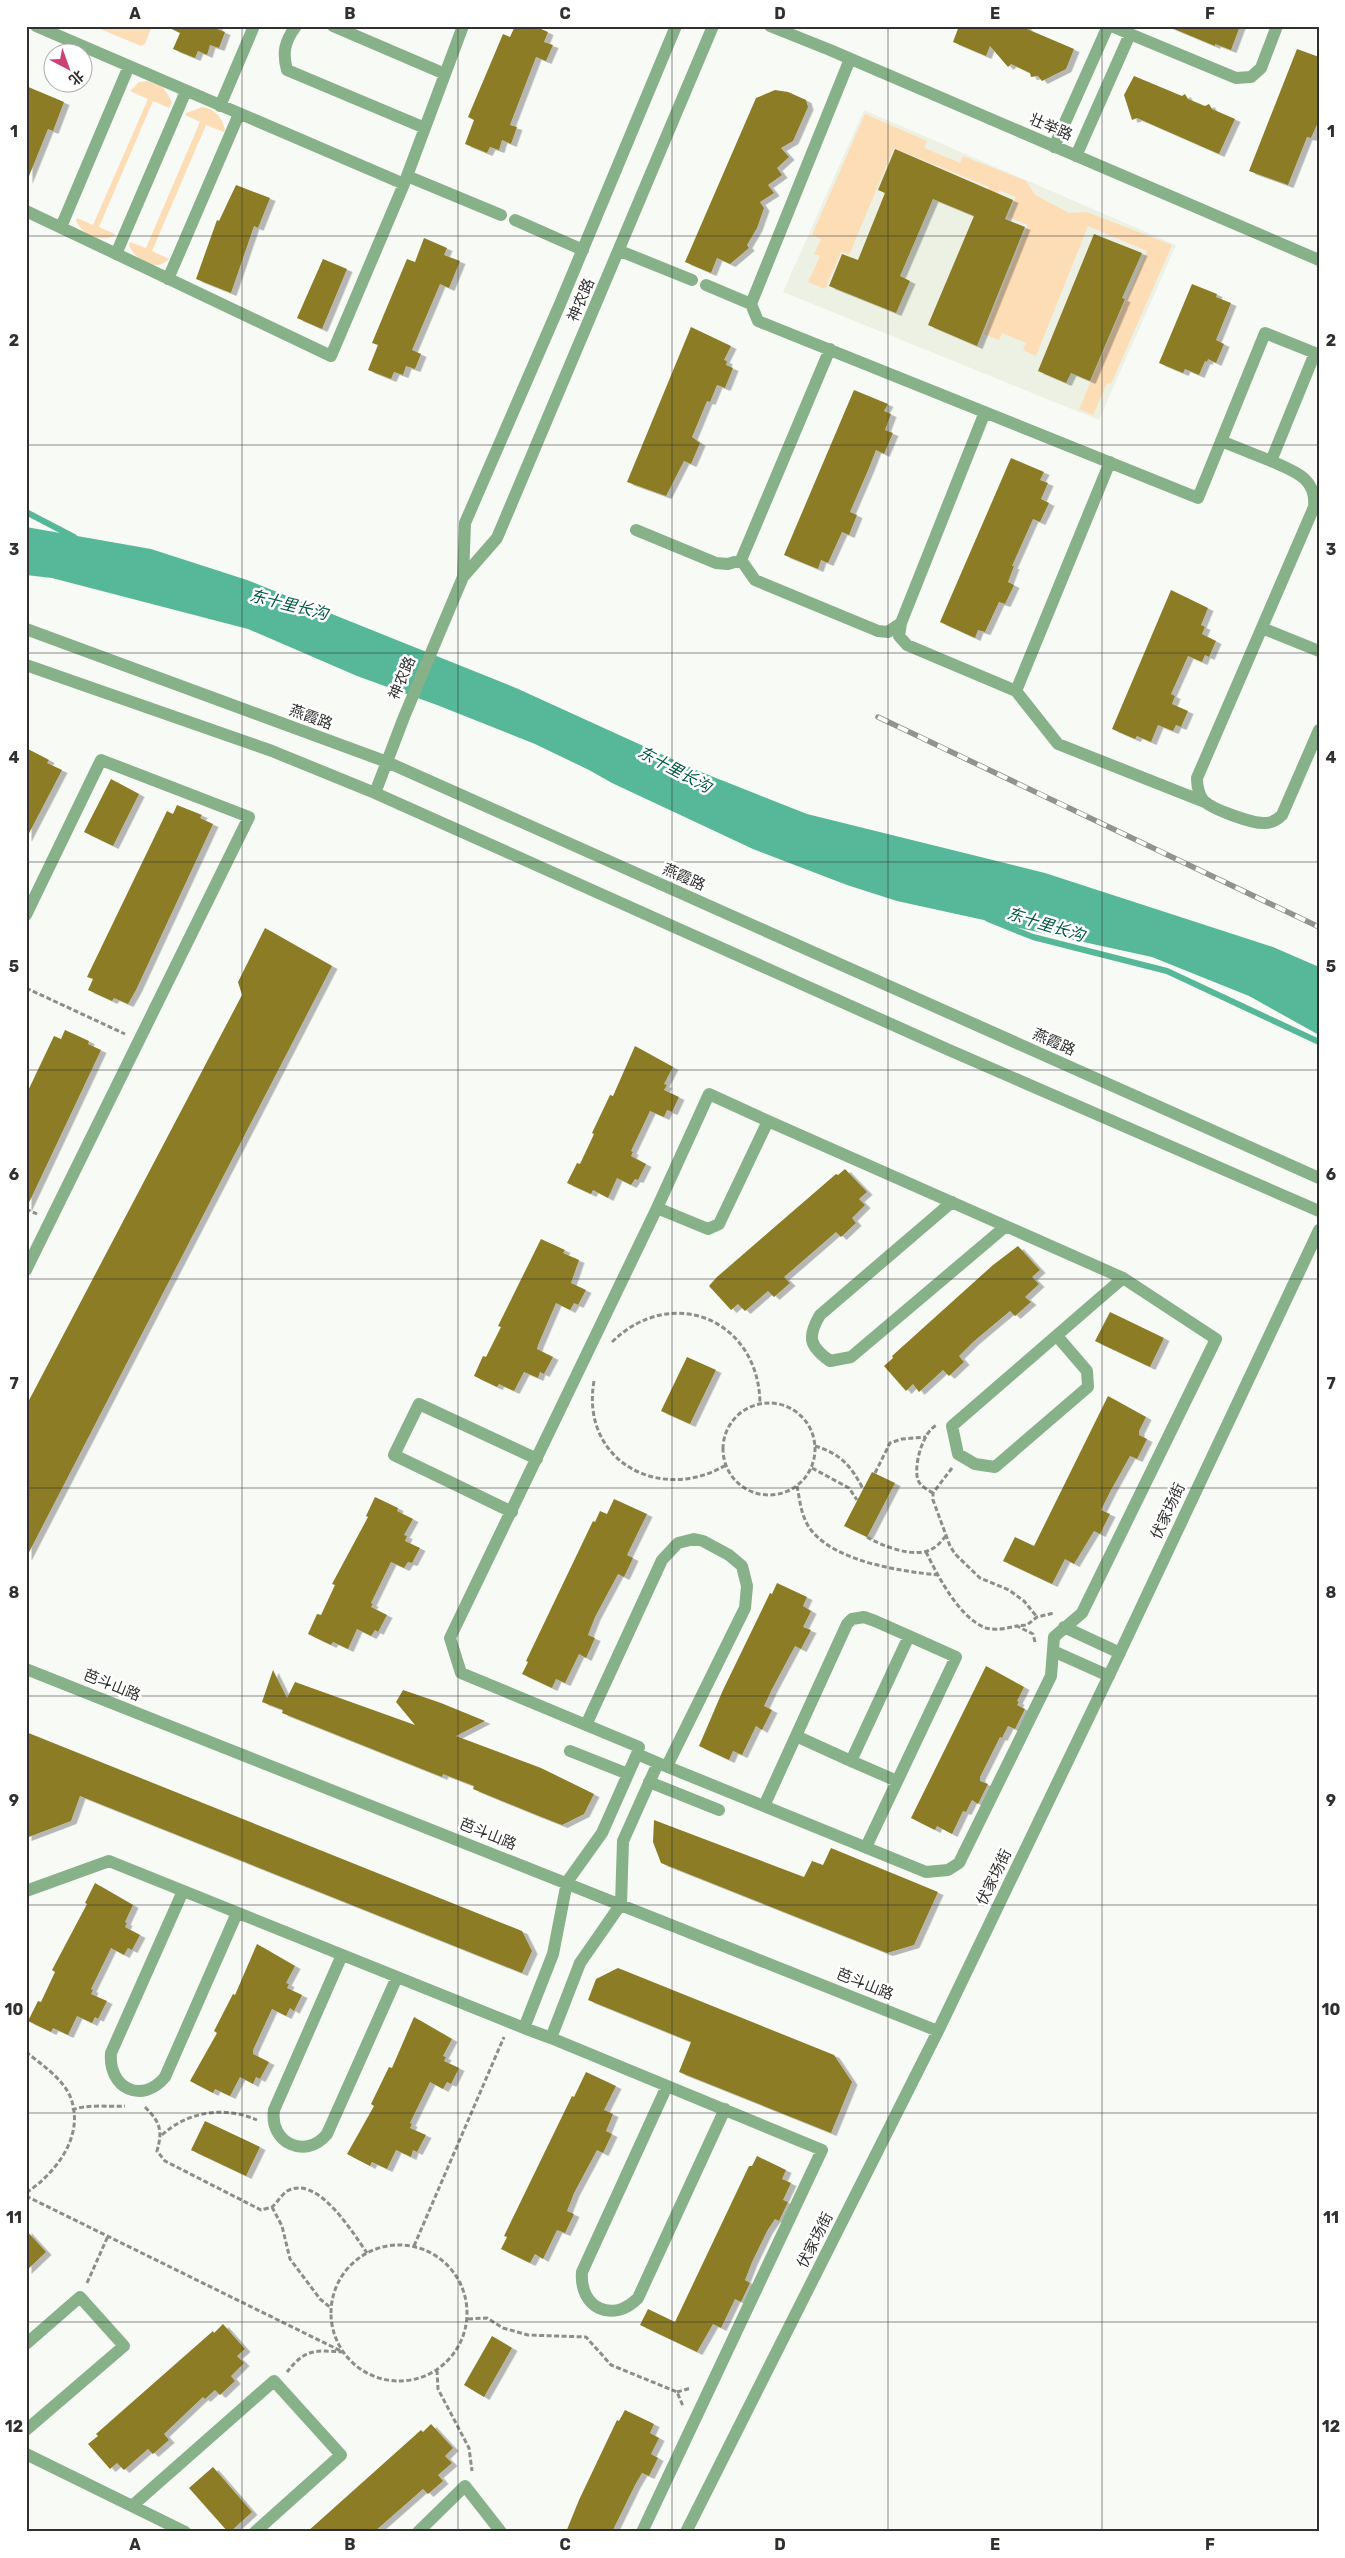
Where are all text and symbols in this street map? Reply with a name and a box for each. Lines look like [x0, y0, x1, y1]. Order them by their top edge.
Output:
text: A [129, 4, 141, 23]
text: B [344, 4, 356, 23]
text: C [559, 4, 571, 23]
text: D [774, 4, 786, 23]
text: E [990, 4, 1000, 23]
text: F [1205, 4, 1215, 23]
north arrow [42, 42, 92, 92]
text: 北 [65, 66, 87, 88]
street label: 壮举路 [1027, 110, 1075, 144]
text: 1 [10, 122, 18, 141]
text: 1 [1327, 122, 1335, 141]
street label: 神农路 [564, 276, 598, 324]
text: 2 [9, 331, 19, 350]
text: 2 [1326, 331, 1336, 350]
text: 3 [9, 540, 19, 559]
text: 3 [1326, 540, 1336, 559]
water label: 东十里长沟 [248, 586, 332, 624]
street label: 神农路 [385, 654, 419, 702]
street label: 燕霞路 [287, 701, 335, 733]
water label: 东十里长沟 [635, 742, 716, 798]
text: 4 [9, 748, 20, 767]
text: 4 [1326, 748, 1337, 767]
street label: 燕霞路 [660, 860, 708, 894]
water label: 东十里长沟 [1005, 904, 1089, 946]
text: 5 [9, 957, 19, 976]
text: 5 [1326, 957, 1336, 976]
street label: 燕霞路 [1030, 1025, 1078, 1059]
text: 6 [9, 1165, 19, 1184]
text: 6 [1326, 1165, 1336, 1184]
text: 7 [9, 1374, 19, 1393]
text: 7 [1326, 1374, 1336, 1393]
street label: 伏家场街 [1147, 1480, 1189, 1542]
text: 8 [9, 1583, 20, 1602]
text: 8 [1326, 1583, 1337, 1602]
street label: 芭斗山路 [81, 1665, 143, 1705]
text: 9 [9, 1791, 19, 1810]
text: 9 [1326, 1791, 1336, 1810]
street label: 芭斗山路 [457, 1814, 519, 1854]
street label: 伏家场街 [973, 1846, 1015, 1908]
street label: 芭斗山路 [834, 1964, 896, 2004]
text: 10 [5, 2000, 24, 2019]
text: 10 [1322, 2000, 1341, 2019]
text: 11 [6, 2208, 22, 2227]
text: 11 [1323, 2208, 1339, 2227]
street label: 伏家场街 [793, 2209, 837, 2271]
text: 12 [5, 2417, 23, 2436]
text: 12 [1322, 2417, 1340, 2436]
text: A [129, 2535, 141, 2554]
text: B [344, 2535, 356, 2554]
text: C [559, 2535, 571, 2554]
text: D [774, 2535, 786, 2554]
text: E [990, 2535, 1000, 2554]
text: F [1205, 2535, 1215, 2554]

